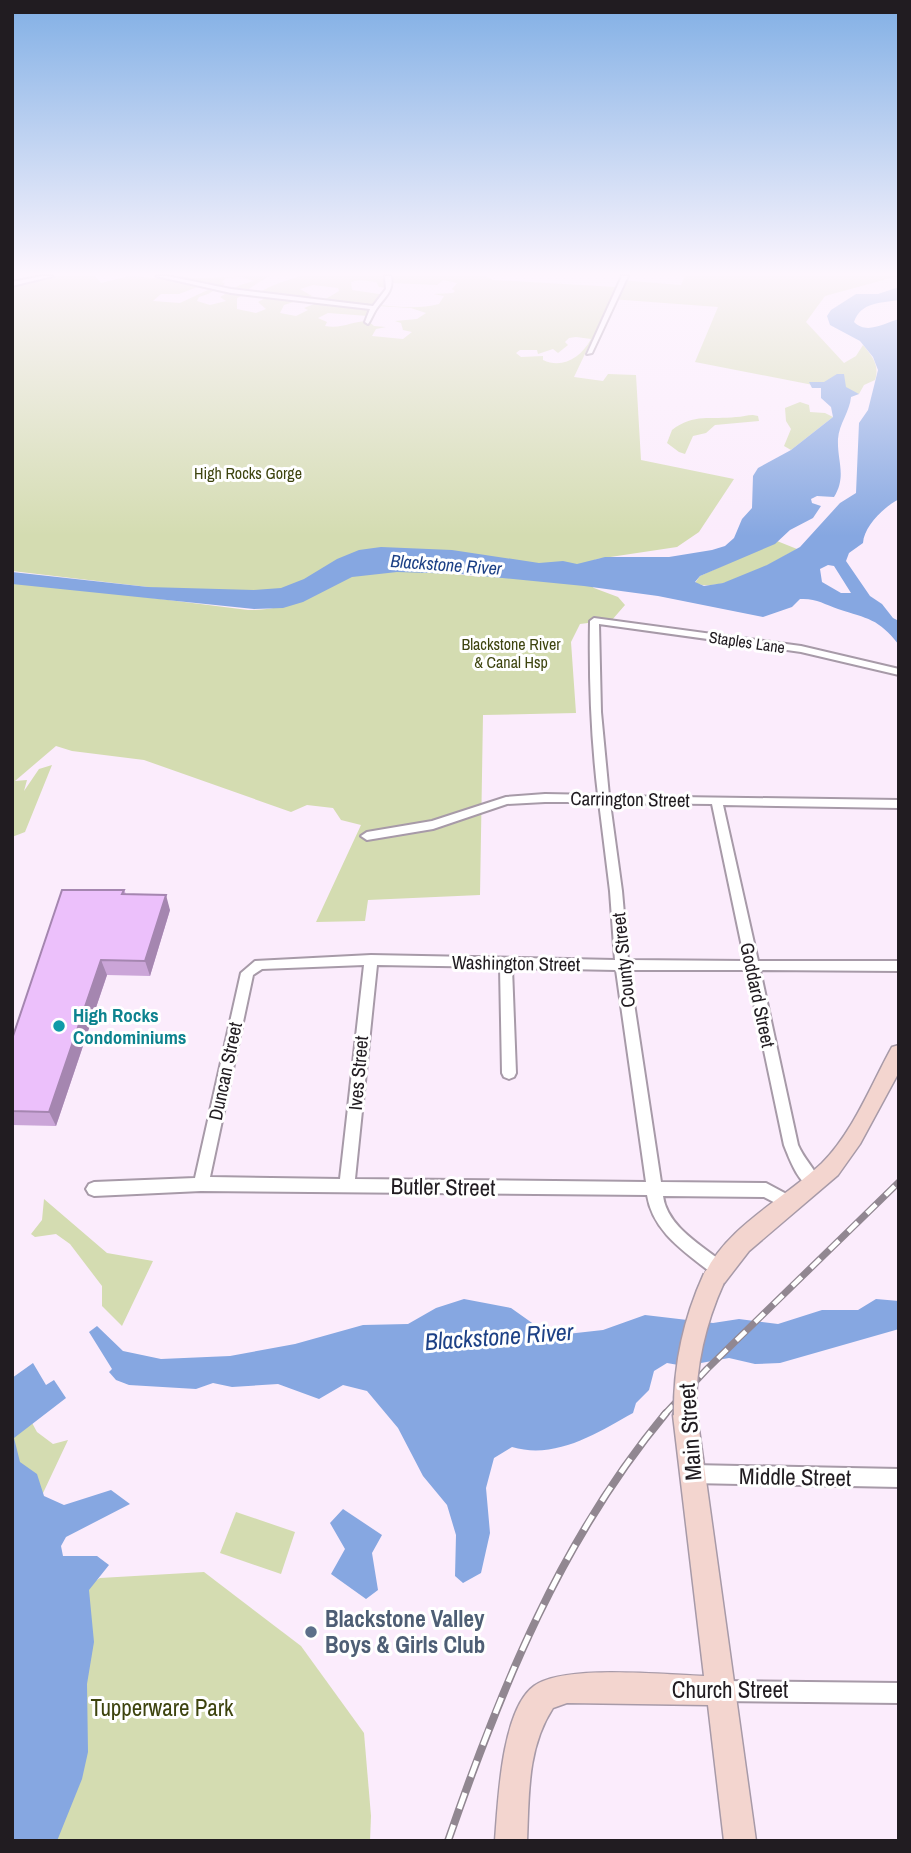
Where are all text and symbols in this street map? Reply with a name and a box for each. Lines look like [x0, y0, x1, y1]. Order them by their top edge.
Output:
park label: High Rocks Gorge [194, 462, 302, 484]
water label: Blackstone River [390, 548, 504, 581]
street label: Staples Lane [708, 626, 786, 658]
park label: Blackstone River & Canal Hsp [461, 633, 561, 673]
street label: Carrington Street [570, 785, 691, 813]
street label: County Street [605, 911, 641, 1009]
street label: Goddard Street [734, 940, 782, 1050]
street label: Washington Street [452, 949, 581, 977]
place label: High Rocks Condominiums [73, 1002, 186, 1050]
marker: High Rocks Condominiums [51, 1018, 67, 1034]
street label: Duncan Street [202, 1019, 248, 1122]
street label: Ives Street [342, 1034, 374, 1111]
street label: Butler Street [390, 1170, 496, 1203]
water label: Blackstone River [424, 1315, 576, 1357]
street label: Main Street [671, 1382, 708, 1482]
street label: Middle Street [739, 1460, 851, 1493]
place label: Blackstone Valley Boys & Girls Club [325, 1603, 485, 1660]
marker: Blackstone Valley Boys & Girls Club [303, 1624, 319, 1640]
street label: Church Street [672, 1674, 788, 1705]
park label: Tupperware Park [90, 1692, 234, 1723]

